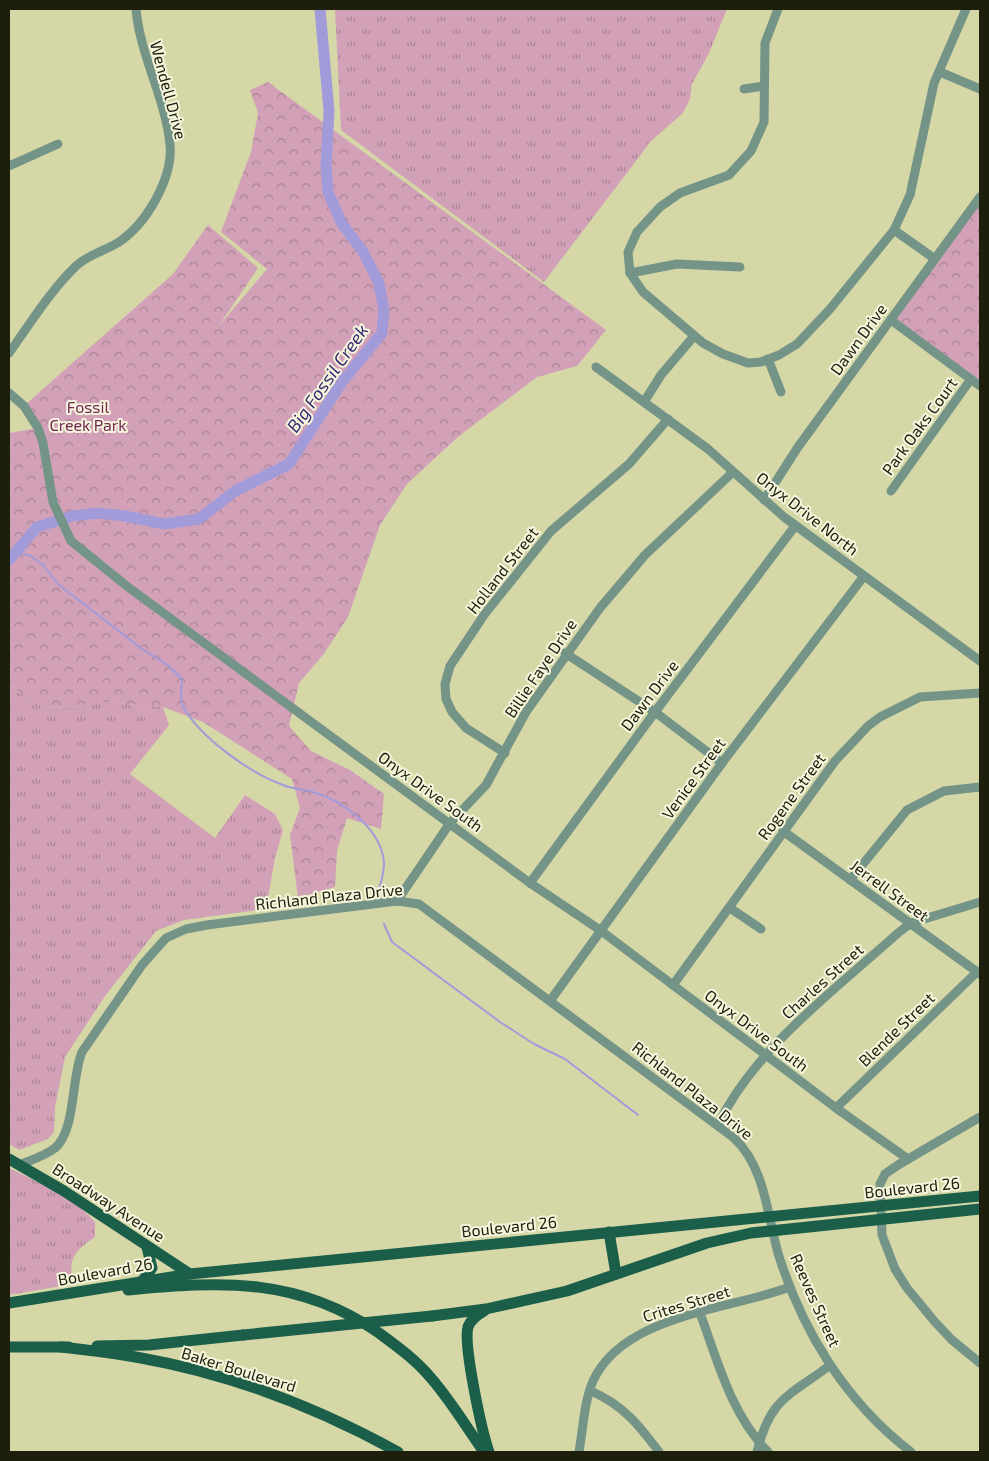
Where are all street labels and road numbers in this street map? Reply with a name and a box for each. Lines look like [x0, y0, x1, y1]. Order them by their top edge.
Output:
street label: Wendell Drive [147, 39, 191, 141]
street label: Dawn Drive [826, 300, 890, 378]
street label: Park Oaks Court [877, 374, 961, 478]
street label: Onyx Drive North [753, 467, 863, 559]
street label: Holland Street [462, 523, 542, 617]
street label: Billie Faye Drive [500, 615, 580, 721]
street label: Dawn Drive [616, 656, 682, 734]
street label: Venice Street [657, 734, 729, 822]
street label: Onyx Drive South [375, 747, 487, 835]
street label: Rogene Street [753, 749, 829, 843]
street label: Jerrell Street [847, 855, 933, 925]
street label: Richland Plaza Drive [254, 879, 404, 913]
street label: Charles Street [777, 939, 867, 1023]
street label: Onyx Drive South [702, 985, 812, 1075]
street label: Blende Street [854, 988, 938, 1070]
street label: Richland Plaza Drive [629, 1037, 757, 1143]
street label: Broadway Avenue [49, 1159, 169, 1245]
street label: Boulevard 26 [863, 1173, 961, 1201]
street label: Boulevard 26 [460, 1212, 558, 1240]
street label: Reeves Street [787, 1250, 845, 1350]
street label: Boulevard 26 [56, 1253, 154, 1289]
street label: Crites Street [640, 1281, 732, 1325]
street label: Baker Boulevard [179, 1343, 299, 1395]

